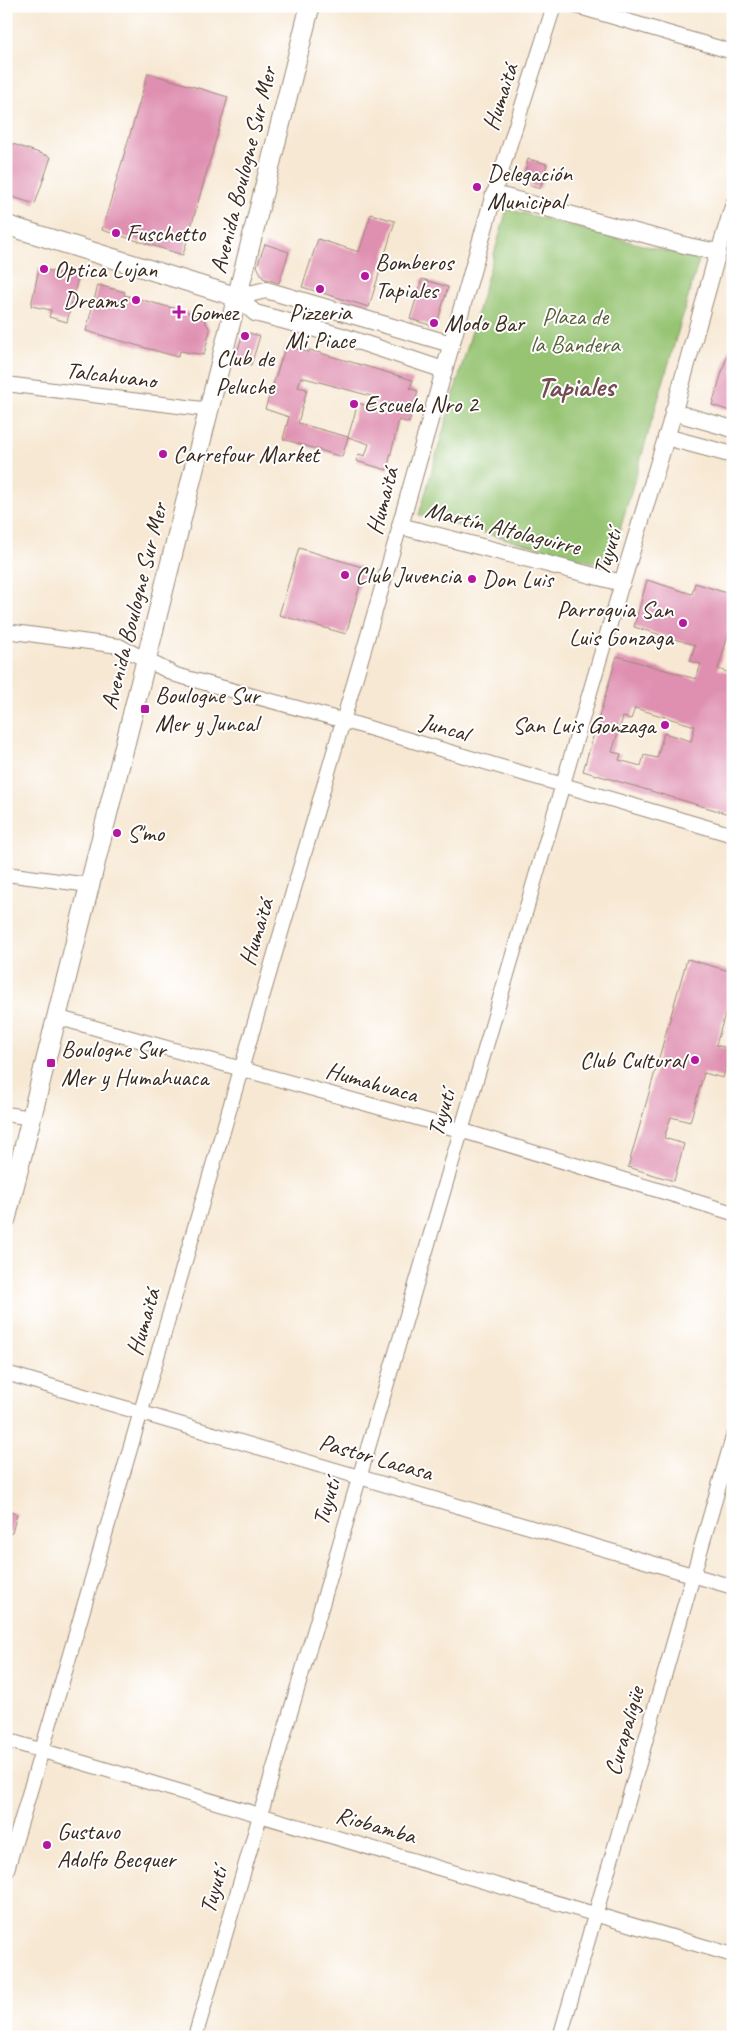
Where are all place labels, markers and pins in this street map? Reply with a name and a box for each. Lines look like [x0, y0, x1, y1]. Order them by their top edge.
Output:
place label: Delegación Municipal [487, 158, 573, 216]
marker: Delegación Municipal [471, 181, 483, 193]
place label: Fuschetto [126, 218, 207, 248]
marker: Fuschetto [110, 227, 122, 239]
place label: Bomberos Tapiales [375, 247, 456, 305]
place label: Optica Lujan [54, 254, 158, 284]
marker: Optica Lujan [38, 263, 50, 275]
marker: Bomberos Tapiales [359, 270, 371, 282]
marker: Pizzeria Mi Piace [314, 283, 326, 295]
place label: Dreams [63, 285, 128, 315]
marker: Dreams [130, 294, 142, 306]
place label: Gomez [189, 297, 240, 327]
place label: Pizzeria Mi Piace [285, 297, 357, 355]
marker: Gomez [173, 306, 185, 318]
place label: Modo Bar [444, 308, 527, 338]
marker: Modo Bar [428, 317, 440, 329]
marker: Club de Peluche [239, 330, 251, 342]
place label: Club de Peluche [216, 343, 277, 401]
place label: Escuela Nro 2 [364, 389, 480, 419]
marker: Escuela Nro 2 [348, 398, 360, 410]
place label: Carrefour Market [173, 439, 321, 469]
marker: Carrefour Market [157, 448, 169, 460]
place label: Club Juvencia [355, 560, 462, 590]
place label: Don Luis [482, 564, 555, 594]
marker: Club Juvencia [339, 569, 351, 581]
marker: Don Luis [466, 573, 478, 585]
place label: Parroquia San Luis Gonzaga [556, 594, 674, 652]
marker: Parroquia San Luis Gonzaga [677, 617, 689, 629]
place label: Boulogne Sur Mer y Juncal [155, 680, 262, 738]
marker: Boulogne Sur Mer y Juncal [139, 703, 151, 715]
place label: San Luis Gonzaga [512, 710, 657, 740]
marker: San Luis Gonzaga [659, 719, 671, 731]
place label: S'mo [127, 818, 165, 848]
marker: S'mo [111, 827, 123, 839]
place label: Boulogne Sur Mer y Humahuaca [61, 1034, 210, 1092]
place label: Club Cultural [580, 1045, 689, 1075]
marker: Club Cultural [689, 1054, 701, 1066]
marker: Boulogne Sur Mer y Humahuaca [45, 1057, 57, 1069]
place label: Gustavo Adolfo Becquer [57, 1816, 178, 1874]
marker: Gustavo Adolfo Becquer [41, 1839, 53, 1851]

